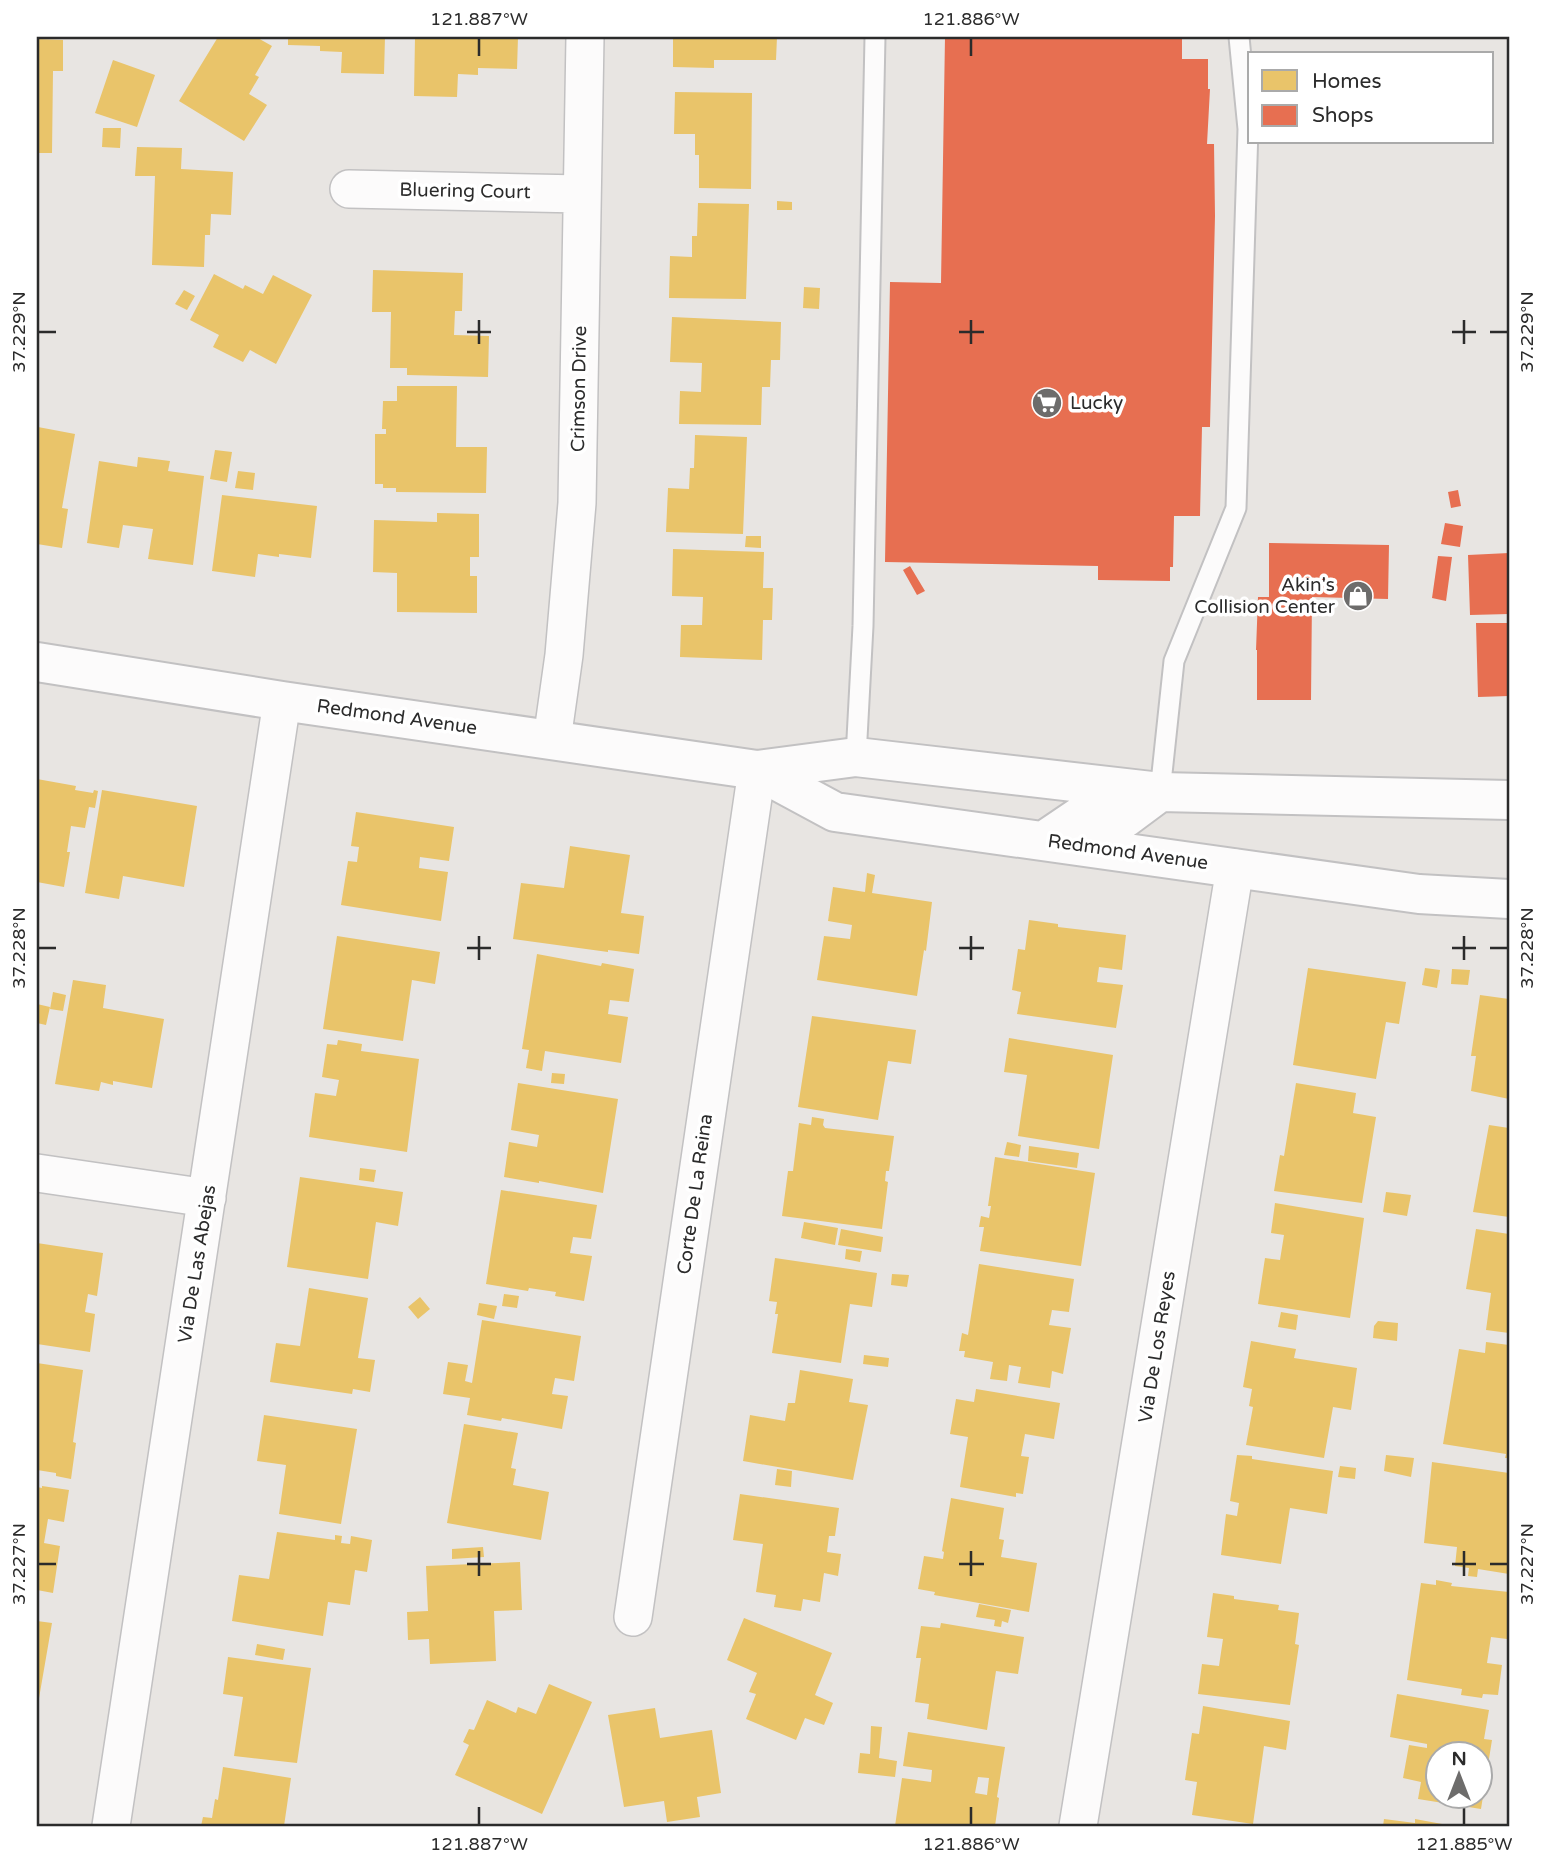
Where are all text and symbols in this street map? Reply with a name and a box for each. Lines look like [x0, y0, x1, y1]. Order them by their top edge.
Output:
text: 121.887°W [430, 8, 528, 30]
text: 121.886°W [922, 8, 1020, 30]
legend [1248, 52, 1494, 144]
text: Homes [1312, 69, 1382, 94]
text: Shops [1312, 103, 1374, 128]
street label: Bluering Court [399, 179, 531, 203]
text: 37.229°N [8, 291, 30, 373]
text: 37.229°N [1516, 291, 1538, 373]
street label: Crimson Drive [567, 326, 591, 452]
supermarket icon: Lucky [1030, 386, 1064, 420]
place label: Lucky [1070, 392, 1123, 414]
place label: Akin's Collision Center [1194, 574, 1336, 618]
shop icon: Akin's Collision Center [1341, 579, 1375, 613]
street label: Redmond Avenue [315, 695, 479, 739]
street label: Redmond Avenue [1046, 830, 1210, 874]
text: 37.228°N [8, 907, 30, 989]
text: 37.228°N [1516, 907, 1538, 989]
street label: Corte De La Reina [673, 1112, 717, 1276]
street label: Via De Las Abejas [174, 1183, 220, 1345]
street label: Via De Los Reyes [1134, 1269, 1180, 1425]
text: 37.227°N [8, 1523, 30, 1605]
text: 37.227°N [1516, 1523, 1538, 1605]
north arrow [1424, 1741, 1494, 1811]
text: N [1451, 1748, 1467, 1770]
text: 121.887°W [430, 1833, 528, 1855]
text: 121.886°W [922, 1833, 1020, 1855]
text: 121.885°W [1415, 1833, 1513, 1855]

